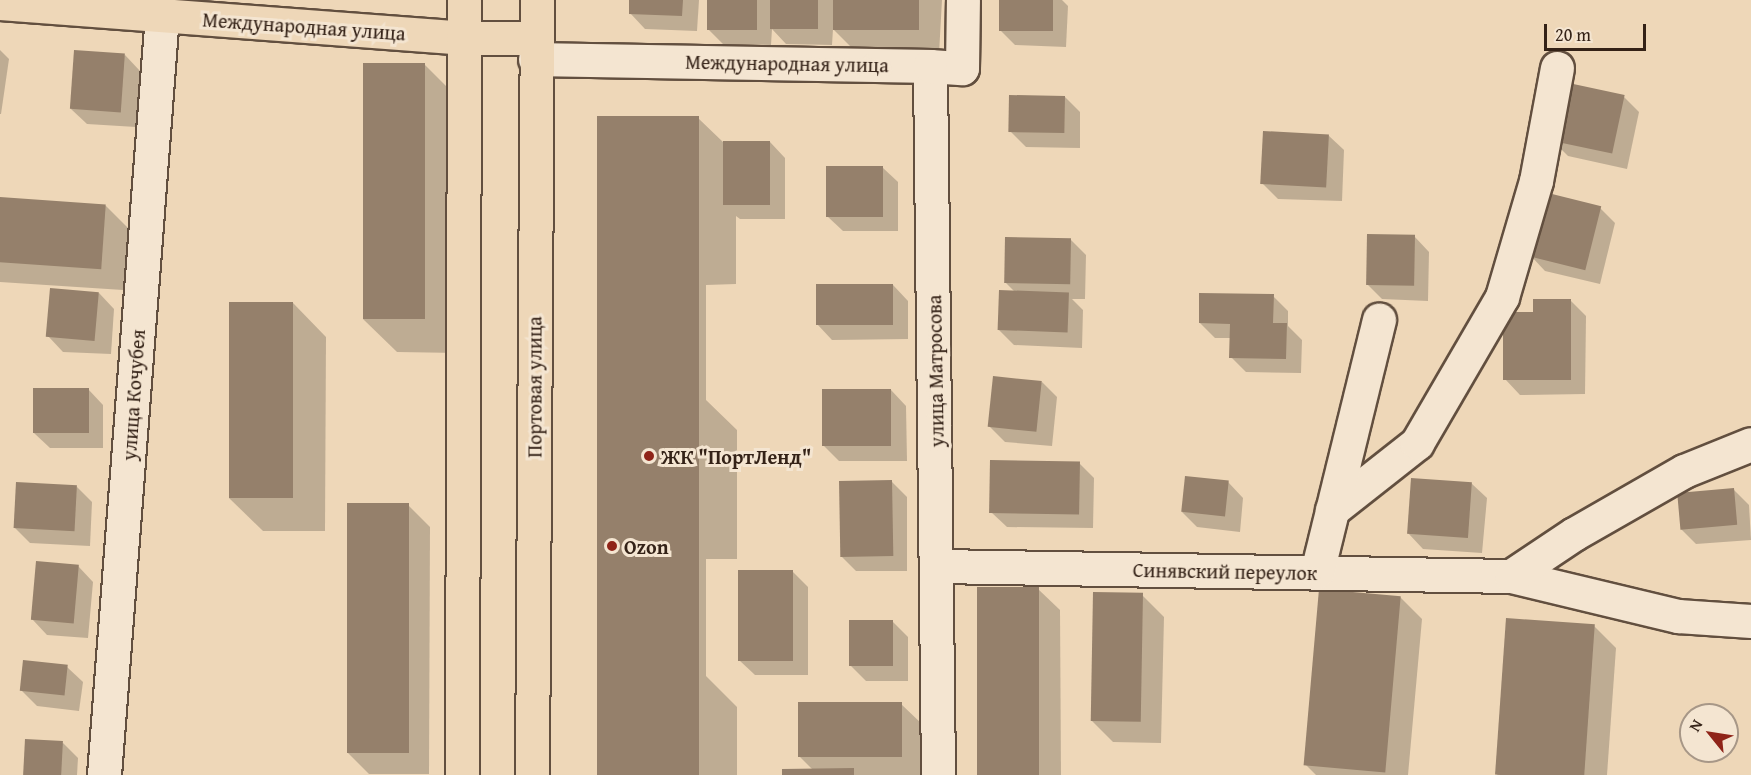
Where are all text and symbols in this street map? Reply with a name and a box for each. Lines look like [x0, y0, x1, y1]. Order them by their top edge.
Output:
street label: Международная улица [202, 7, 406, 45]
scale bar [1547, 12, 1649, 50]
text: 20 m [1555, 21, 1591, 48]
street label: Международная улица [685, 49, 889, 77]
street label: улица Матросова [922, 294, 948, 448]
street label: Портовая улица [522, 316, 546, 458]
street label: улица Кочубея [116, 329, 150, 461]
place label: ЖК "ПортЛенд" [661, 444, 811, 468]
marker: ЖК "ПортЛенд" [642, 449, 656, 463]
place label: Ozon [624, 534, 669, 558]
marker: Ozon [605, 539, 619, 553]
street label: Синявский переулок [1133, 557, 1317, 585]
north arrow [1679, 703, 1739, 763]
text: N [1682, 714, 1708, 736]

